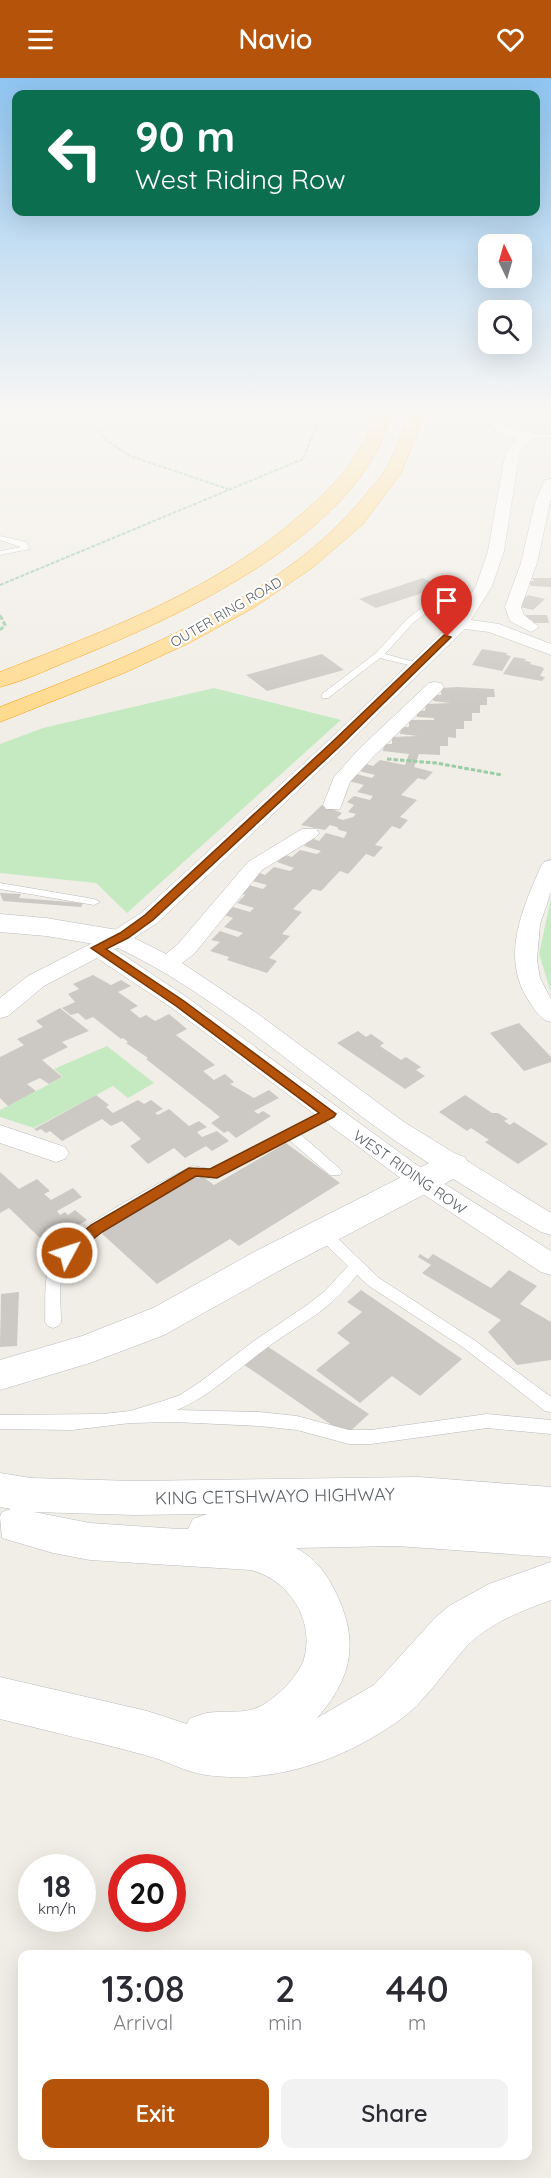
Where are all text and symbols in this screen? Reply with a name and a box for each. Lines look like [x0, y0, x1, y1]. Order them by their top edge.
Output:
text: Navio [239, 22, 312, 56]
icon: menu [24, 23, 57, 56]
icon: heart [494, 23, 527, 56]
text: 90 m [135, 110, 235, 163]
icon: left [36, 114, 114, 192]
text: West Riding Row [135, 162, 346, 196]
north arrow [478, 234, 532, 288]
map controls [478, 234, 532, 354]
button: search [478, 300, 532, 354]
street label: OUTER RING ROAD [167, 573, 285, 651]
pin [421, 575, 472, 637]
icon: arrive [430, 584, 463, 617]
street label: WEST RIDING ROW [350, 1126, 471, 1219]
position arrow [35, 1221, 99, 1285]
street label: KING CETSHWAYO HIGHWAY [155, 1482, 395, 1510]
speed limit sign: 20 [108, 1854, 186, 1932]
text: 18 [43, 1867, 71, 1905]
text: km/h [38, 1899, 76, 1918]
text: 13:08 [101, 1966, 185, 2011]
text: 2 [275, 1966, 295, 2011]
text: 440 [386, 1966, 449, 2011]
text: Arrival [113, 2010, 173, 2035]
text: min [268, 2010, 302, 2035]
text: m [408, 2010, 426, 2035]
button: Exit [42, 2079, 269, 2148]
button: Share [281, 2079, 508, 2148]

